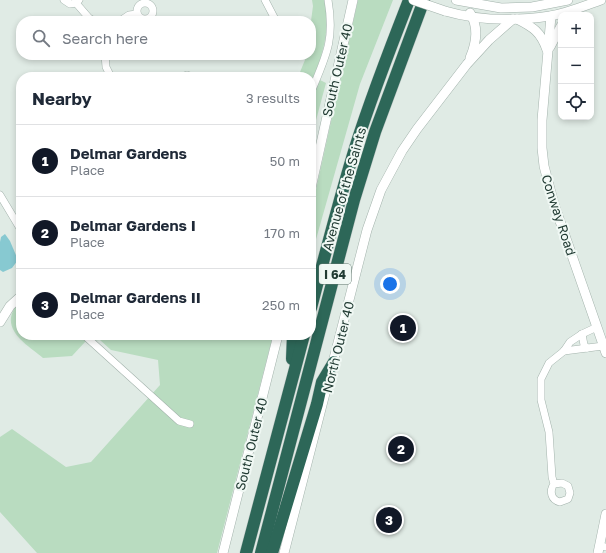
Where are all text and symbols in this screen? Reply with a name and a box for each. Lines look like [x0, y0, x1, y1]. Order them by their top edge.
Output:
map controls [558, 12, 594, 120]
button: + [558, 12, 594, 48]
search box [16, 16, 316, 60]
street label: South Outer 40 [319, 22, 355, 118]
icon: search [30, 27, 52, 49]
text: Search here [62, 29, 148, 47]
button: − [558, 48, 594, 84]
button: locate [558, 84, 594, 120]
text: Nearby [32, 88, 92, 109]
text: 3 results [246, 90, 300, 106]
street label: Avenue of the Saints [319, 125, 369, 253]
text: Delmar Gardens [70, 144, 187, 162]
text: 1 [42, 153, 48, 169]
text: 50 m [270, 153, 300, 169]
text: Place [70, 162, 105, 178]
street label: Conway Road [538, 172, 580, 258]
text: Delmar Gardens I [70, 216, 196, 234]
text: 2 [41, 225, 49, 241]
text: 170 m [264, 225, 300, 241]
text: Place [70, 234, 105, 250]
road number: I 64 [319, 264, 351, 284]
your location [380, 274, 400, 294]
text: Delmar Gardens II [70, 288, 201, 306]
text: 3 [41, 297, 49, 313]
text: 250 m [262, 297, 300, 313]
street label: North Outer 40 [319, 299, 357, 395]
text: Place [70, 306, 105, 322]
pin: 1 [390, 313, 416, 343]
street label: South Outer 40 [232, 396, 270, 492]
pin: 2 [388, 434, 414, 464]
pin: 3 [376, 505, 402, 535]

